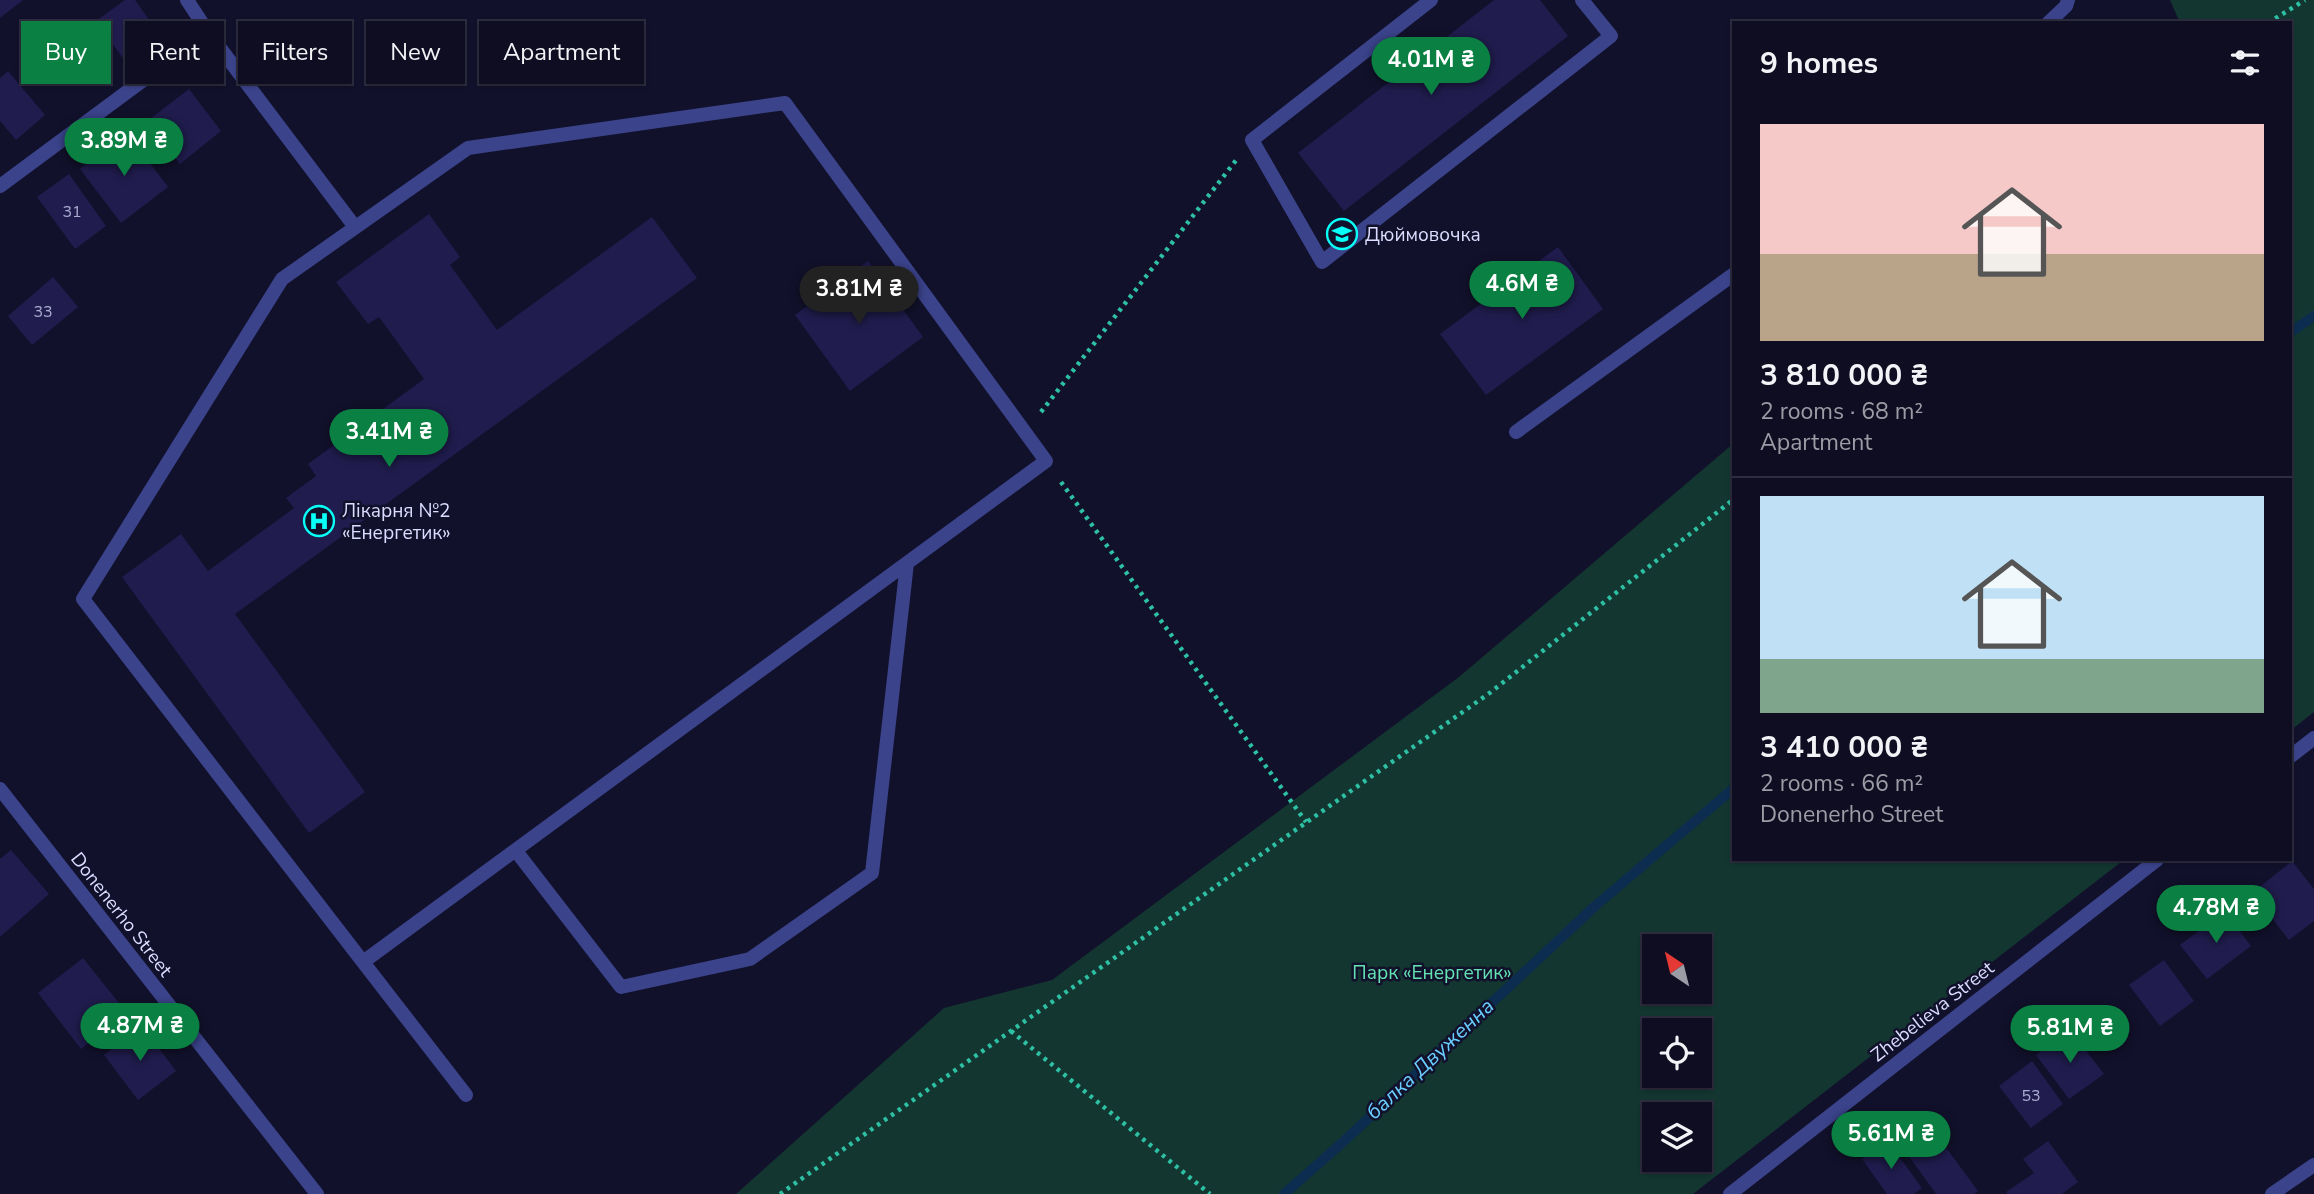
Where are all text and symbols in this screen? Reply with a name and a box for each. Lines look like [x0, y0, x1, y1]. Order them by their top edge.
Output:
chip: Buy [21, 21, 111, 84]
chip: Rent [125, 21, 224, 84]
chip: Filters [238, 21, 352, 84]
chip: New [366, 21, 465, 84]
chip: Apartment [479, 21, 644, 84]
pin: 4.01M ₴ [1366, 38, 1496, 97]
text: 9 homes [1760, 43, 1878, 84]
text: 4.01M ₴ [1387, 44, 1475, 75]
icon: filters [2226, 44, 2264, 82]
pin: 3.89M ₴ [59, 118, 189, 178]
text: 3.89M ₴ [80, 125, 168, 156]
icon: home [1949, 169, 2075, 295]
house number: 31 [62, 201, 82, 223]
school or university icon: Дюймовочка [1325, 217, 1359, 251]
place label: Дюймовочка [1365, 222, 1481, 248]
pin: 4.6M ₴ [1465, 262, 1579, 321]
pin: 3.81M ₴ [794, 266, 924, 326]
text: 4.6M ₴ [1485, 268, 1559, 299]
text: 3.81M ₴ [815, 273, 903, 304]
house number: 33 [33, 301, 53, 323]
text: 3 810 000 ₴ [1760, 355, 1928, 396]
text: 2 rooms · 68 m² [1760, 396, 1923, 427]
pin: 3.41M ₴ [324, 410, 454, 469]
text: 3.41M ₴ [345, 416, 433, 447]
text: Apartment [1760, 427, 1872, 458]
place label: Лікарня №2 «Енергетик» [342, 498, 451, 546]
hospital icon: Лікарня №2 «Енергетик» [302, 504, 336, 538]
icon: home [1949, 541, 2075, 667]
text: 3 410 000 ₴ [1760, 727, 1928, 768]
text: 2 rooms · 66 m² [1760, 768, 1923, 799]
text: Donenerho Street [1760, 799, 1943, 830]
street label: Donenerho Street [64, 847, 178, 983]
pin: 4.78M ₴ [2151, 886, 2281, 945]
text: 4.78M ₴ [2172, 892, 2260, 923]
north arrow [1642, 934, 1712, 1004]
map controls [1642, 934, 1712, 1172]
street label: Zhebelieva Street [1866, 955, 2000, 1068]
park label: Парк «Енергетик» [1352, 960, 1512, 986]
water label: балка Двуженна [1360, 992, 1500, 1126]
pin: 4.87M ₴ [75, 1004, 205, 1063]
pin: 5.81M ₴ [2005, 1006, 2135, 1065]
text: 4.87M ₴ [96, 1010, 184, 1041]
text: 5.81M ₴ [2026, 1012, 2114, 1043]
button: locate [1642, 1018, 1712, 1088]
house number: 53 [2021, 1085, 2041, 1107]
button: layers [1642, 1102, 1712, 1172]
pin: 5.61M ₴ [1826, 1112, 1956, 1171]
text: 5.61M ₴ [1847, 1118, 1935, 1149]

